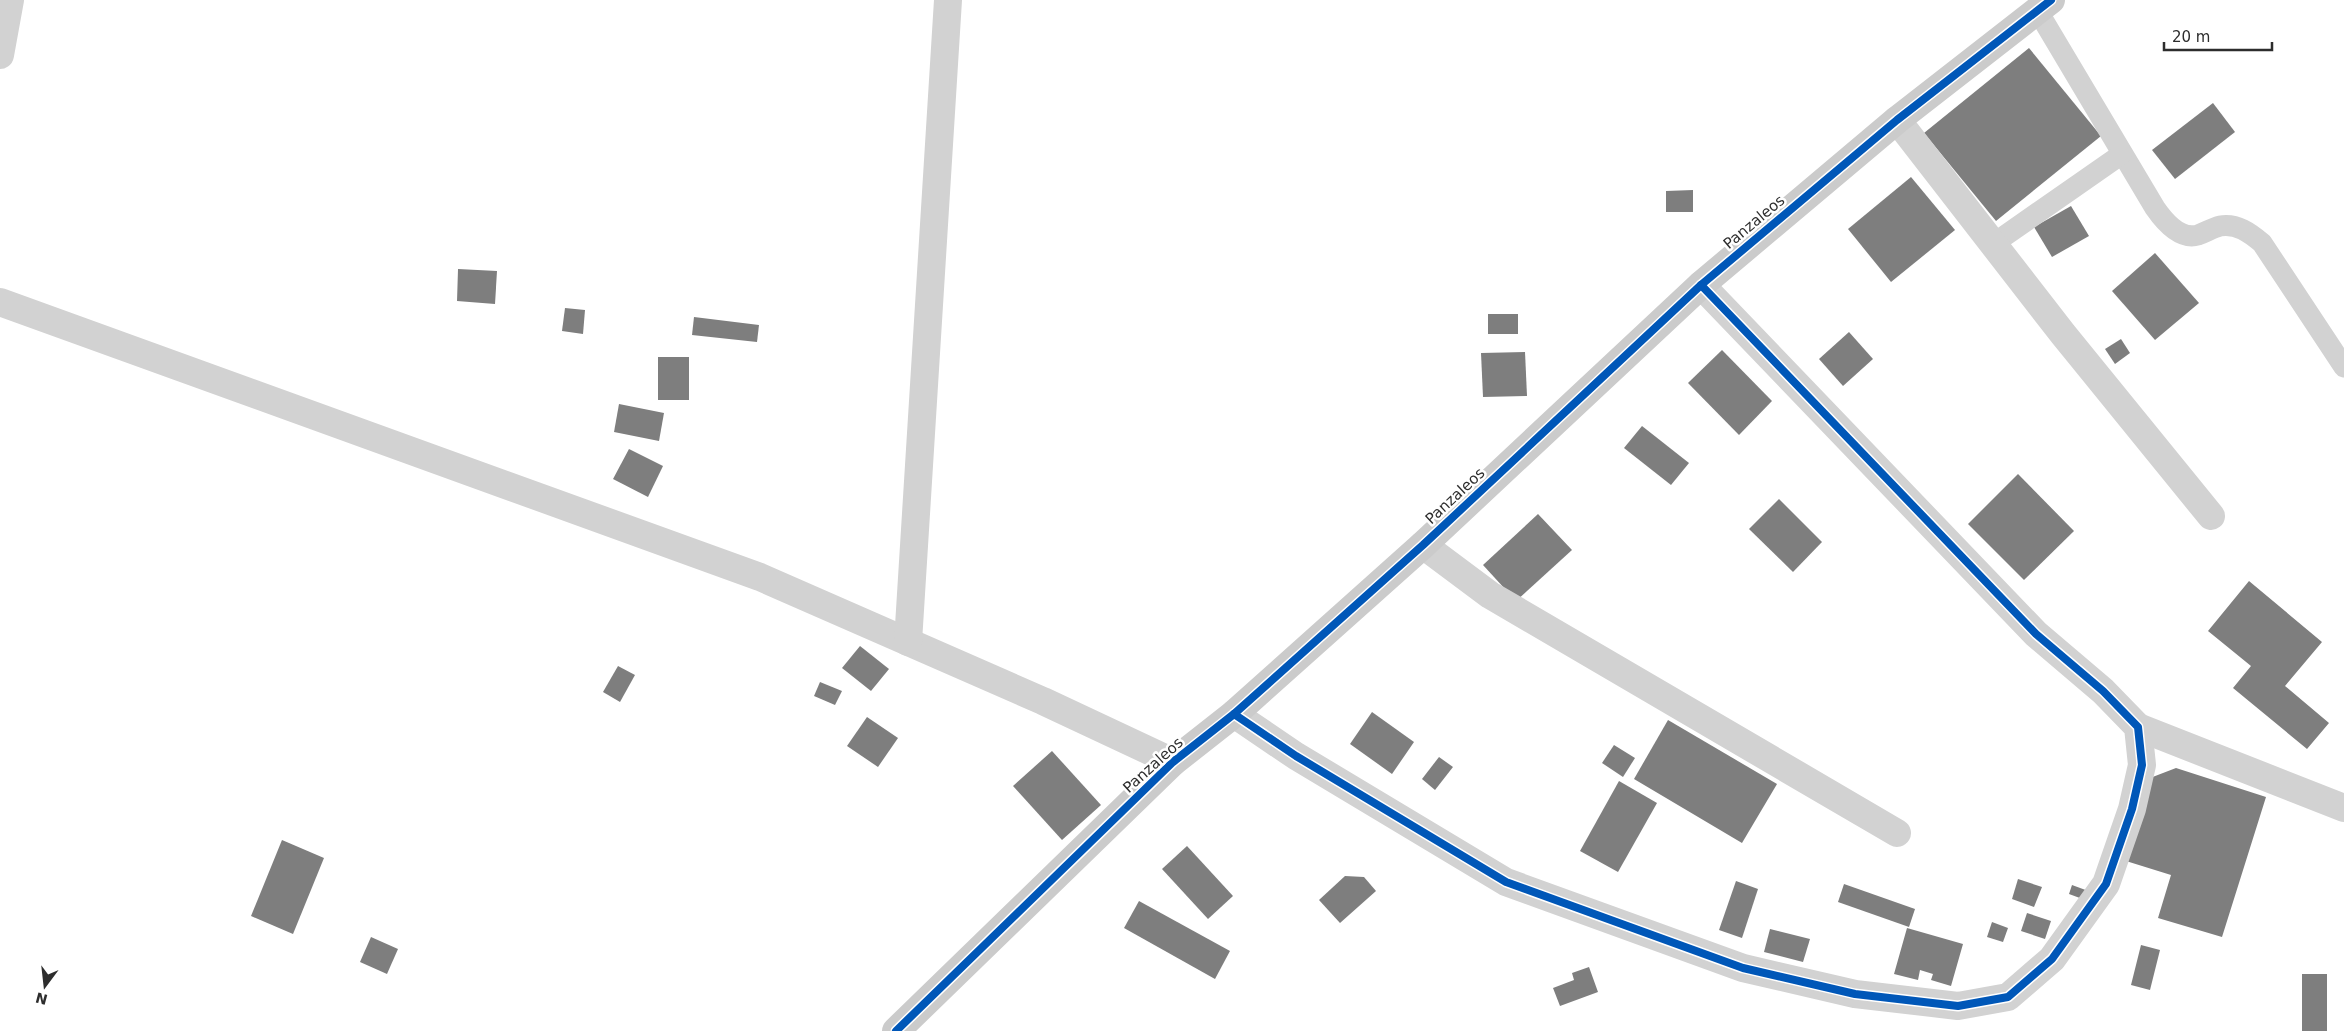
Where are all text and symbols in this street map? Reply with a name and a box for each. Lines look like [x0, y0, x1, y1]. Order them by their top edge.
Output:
scale bar [2164, 20, 2272, 52]
text: 20 m [2172, 28, 2210, 46]
street label: Panzaleos [1720, 191, 1788, 253]
street label: Panzaleos [1422, 464, 1489, 528]
street label: Panzaleos [1119, 733, 1187, 797]
north arrow [20, 961, 70, 1011]
text: N [34, 989, 49, 1008]

